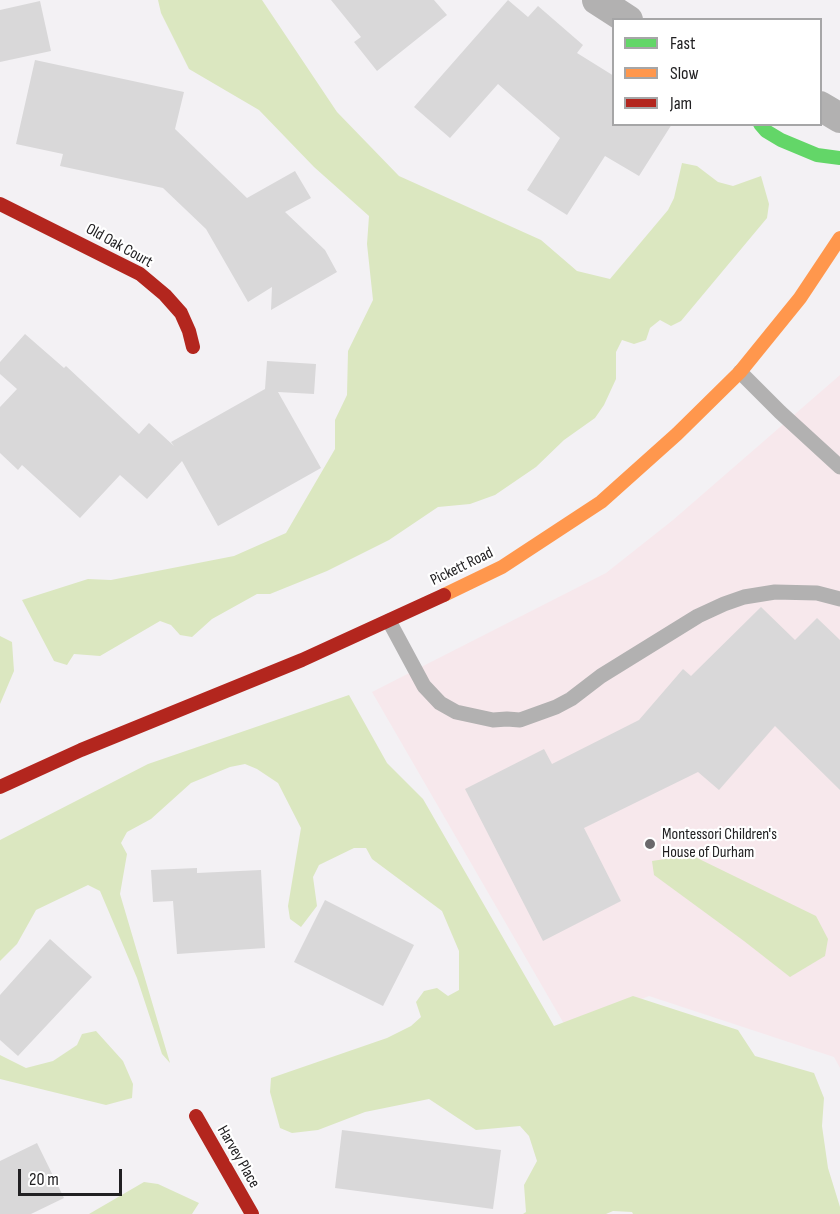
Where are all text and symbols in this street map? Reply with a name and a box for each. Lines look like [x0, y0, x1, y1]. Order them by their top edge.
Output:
legend [612, 18, 822, 126]
text: Fast [670, 33, 695, 54]
text: Slow [670, 63, 699, 84]
text: Jam [670, 93, 692, 114]
street label: Old Oak Court [82, 220, 156, 272]
street label: Pickett Road [428, 544, 496, 590]
place label: Montessori Children's House of Durham [662, 825, 777, 863]
marker: Montessori Children's House of Durham [643, 837, 657, 851]
street label: Harvey Place [212, 1122, 264, 1192]
scale bar [21, 1157, 124, 1195]
text: 20 m [29, 1169, 59, 1190]

